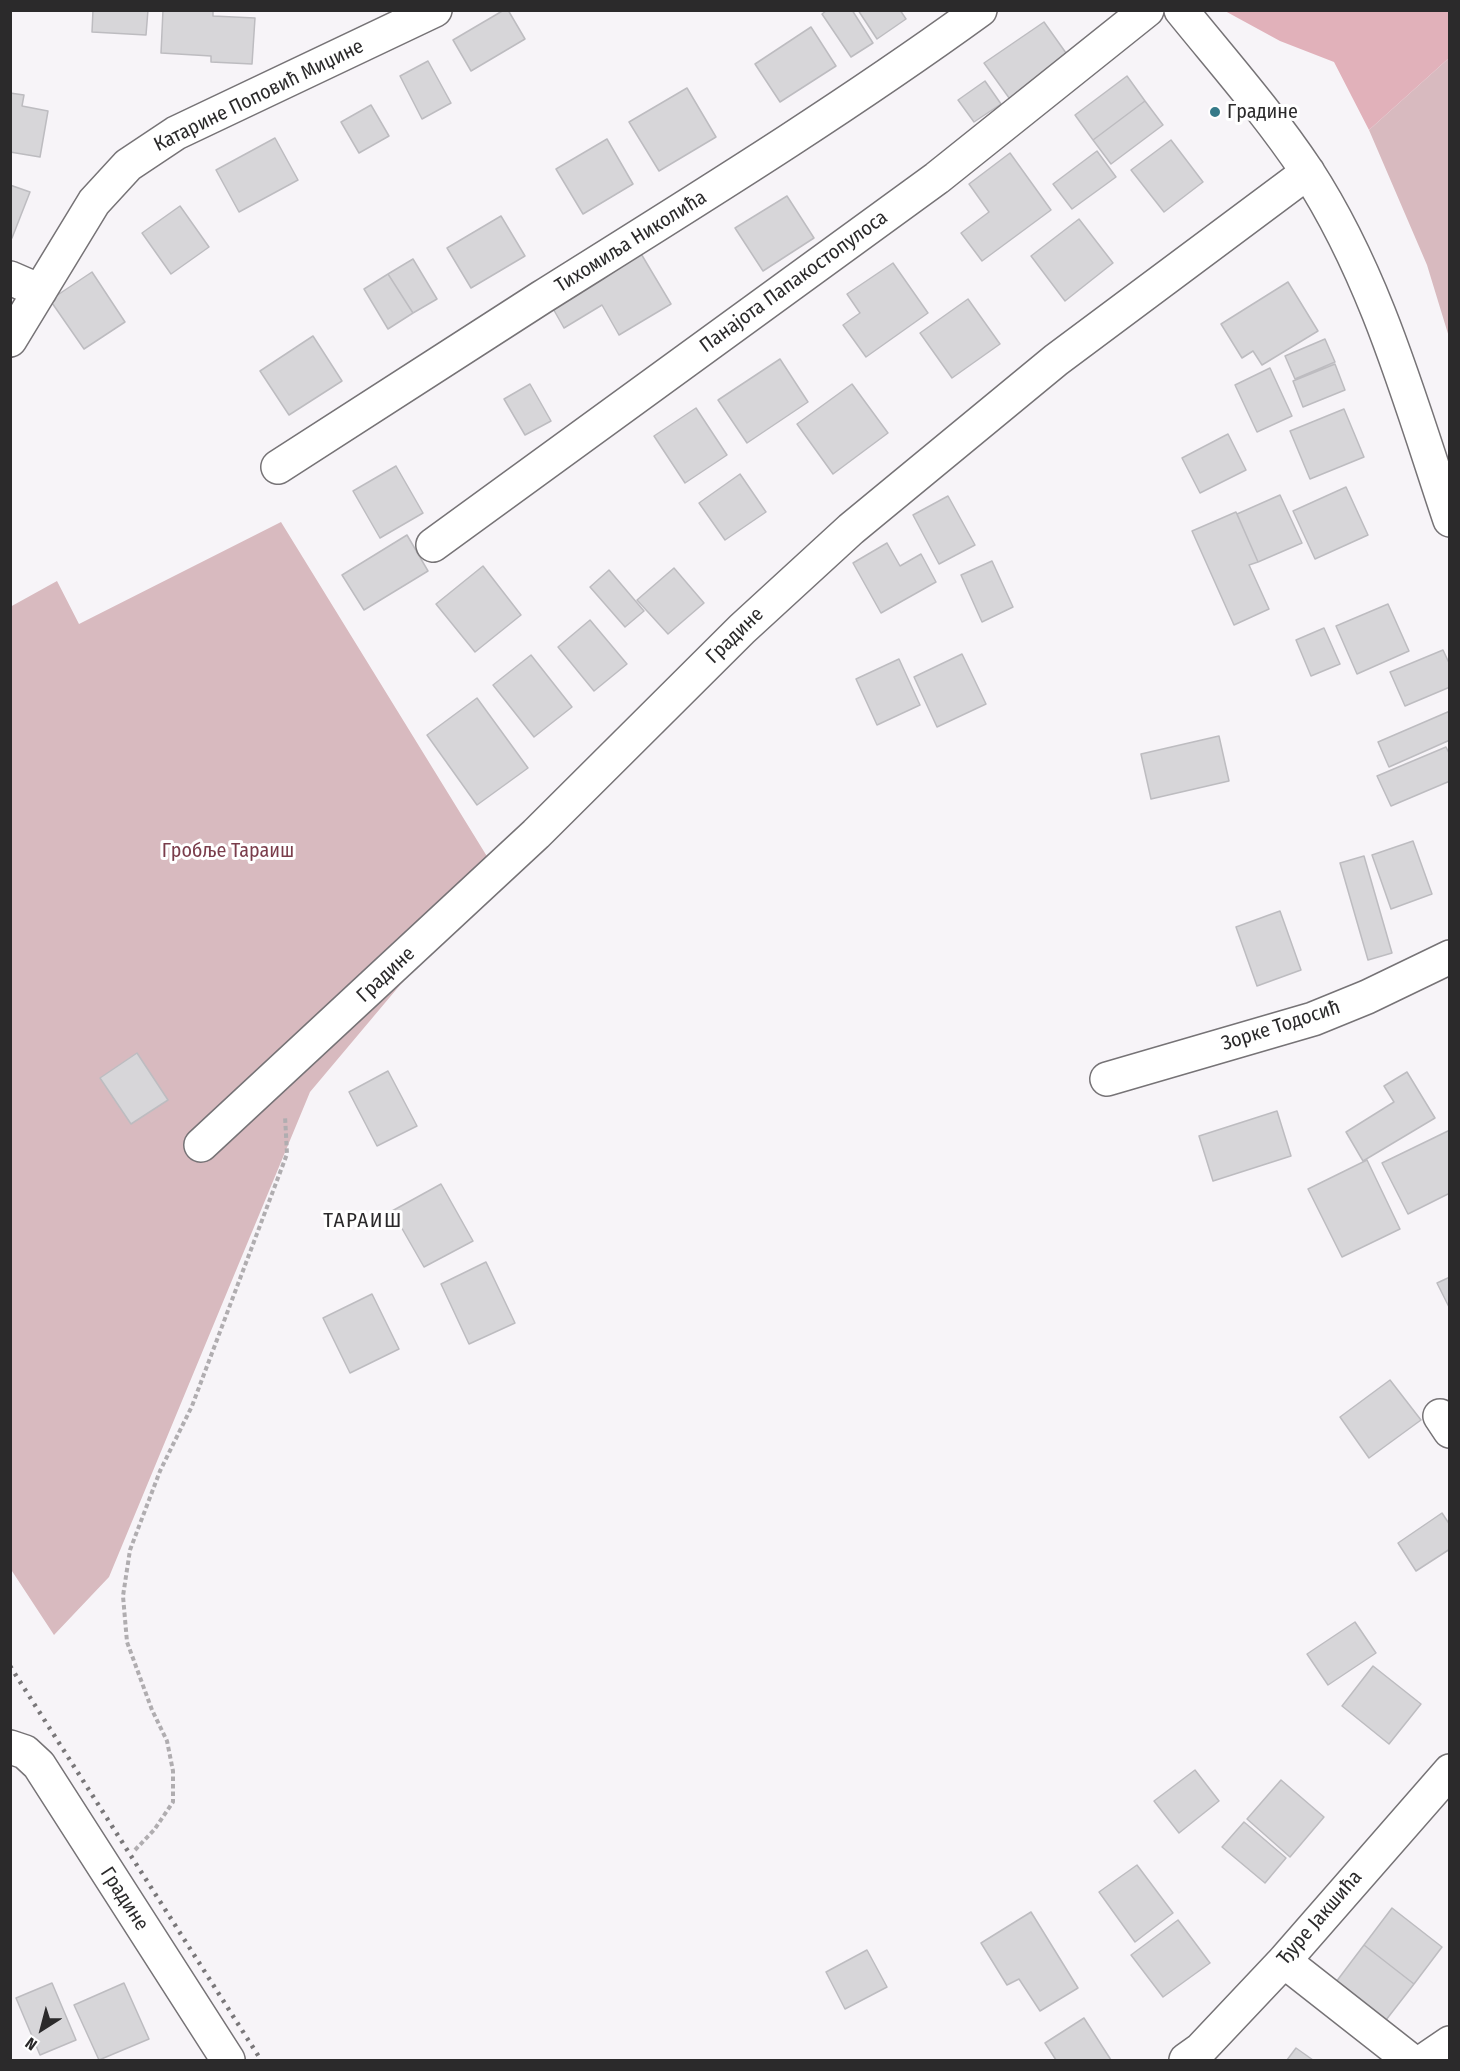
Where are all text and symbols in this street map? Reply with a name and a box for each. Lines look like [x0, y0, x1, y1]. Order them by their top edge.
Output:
street label: Катарине Поповић Миџине [150, 35, 368, 157]
place label: Градине [1227, 100, 1298, 124]
marker: Градине [1208, 105, 1222, 119]
street label: Тихомиља Николића [551, 186, 711, 298]
street label: Панајота Папакостопулоса [695, 206, 893, 358]
street label: Градине [701, 603, 769, 669]
park label: Гробље Тараиш [162, 839, 294, 863]
street label: Градине [352, 942, 420, 1008]
street label: Зорке Тодосић [1219, 996, 1343, 1056]
district label: ТАРАИШ [323, 1208, 403, 1234]
street label: Градине [95, 1863, 153, 1935]
street label: Ђуре Јакшића [1272, 1866, 1368, 1970]
north arrow [12, 1999, 72, 2059]
text: N [22, 2033, 41, 2054]

